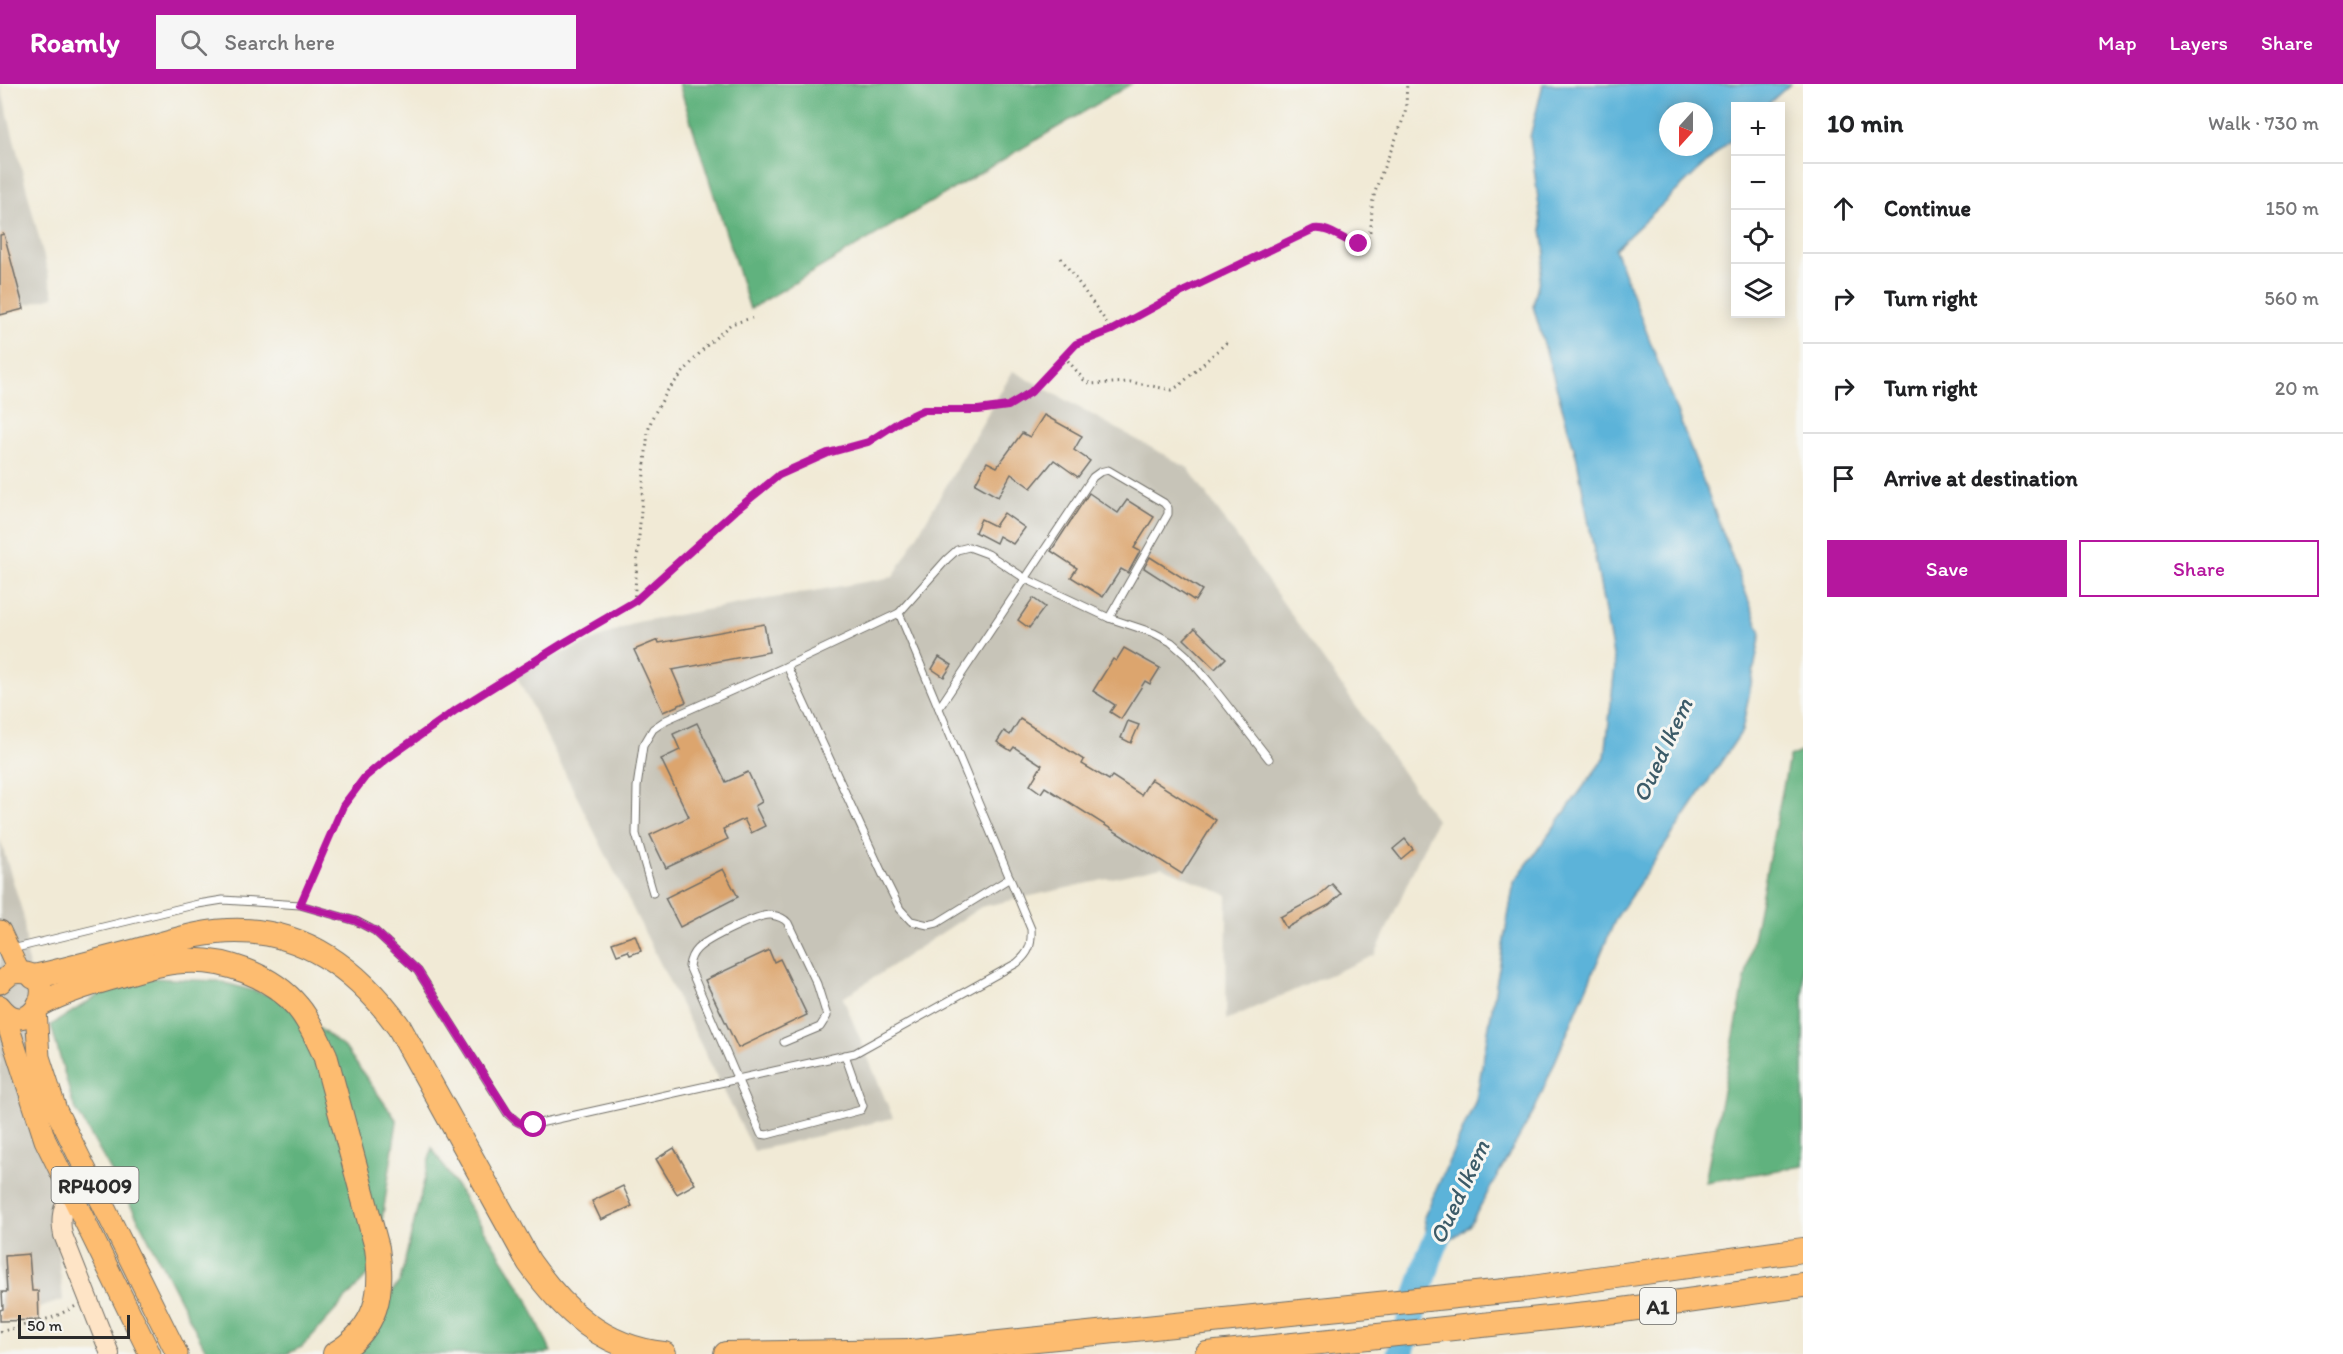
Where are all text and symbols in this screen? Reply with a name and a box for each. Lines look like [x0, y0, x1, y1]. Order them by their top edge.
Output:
search box [156, 15, 576, 69]
text: Roamly [30, 25, 120, 59]
icon: search [177, 26, 210, 59]
text: Search here [225, 29, 335, 56]
text: Map [2098, 30, 2137, 55]
text: Layers [2170, 30, 2228, 55]
text: Share [2261, 30, 2313, 55]
north arrow [1659, 102, 1713, 156]
map controls [1731, 102, 1785, 318]
button: + [1731, 102, 1785, 156]
text: 10 min [1827, 107, 1903, 139]
text: Walk · 730 m [2208, 111, 2319, 135]
button: − [1731, 156, 1785, 210]
icon: ahead [1827, 192, 1860, 225]
text: Continue [1884, 195, 1971, 222]
text: 150 m [2266, 196, 2319, 220]
button: locate [1731, 210, 1785, 264]
route end [1345, 230, 1371, 256]
button: layers [1731, 264, 1785, 318]
icon: right [1827, 282, 1860, 315]
text: Turn right [1884, 285, 1978, 312]
text: 560 m [2264, 286, 2319, 310]
icon: right [1827, 372, 1860, 405]
text: Turn right [1884, 375, 1978, 402]
text: 20 m [2275, 376, 2319, 400]
icon: arrive [1827, 462, 1860, 495]
text: Arrive at destination [1884, 465, 2078, 492]
button: Save [1827, 540, 2067, 597]
button: Share [2079, 540, 2319, 597]
water label: Oued Ikem [1625, 693, 1699, 806]
route start [520, 1111, 546, 1137]
water label: Oued Ikem [1422, 1135, 1496, 1248]
road number: RP4009 [52, 1167, 138, 1203]
road number: A1 [1640, 1288, 1676, 1324]
scale bar [18, 1312, 130, 1340]
text: 50 m [27, 1316, 62, 1335]

